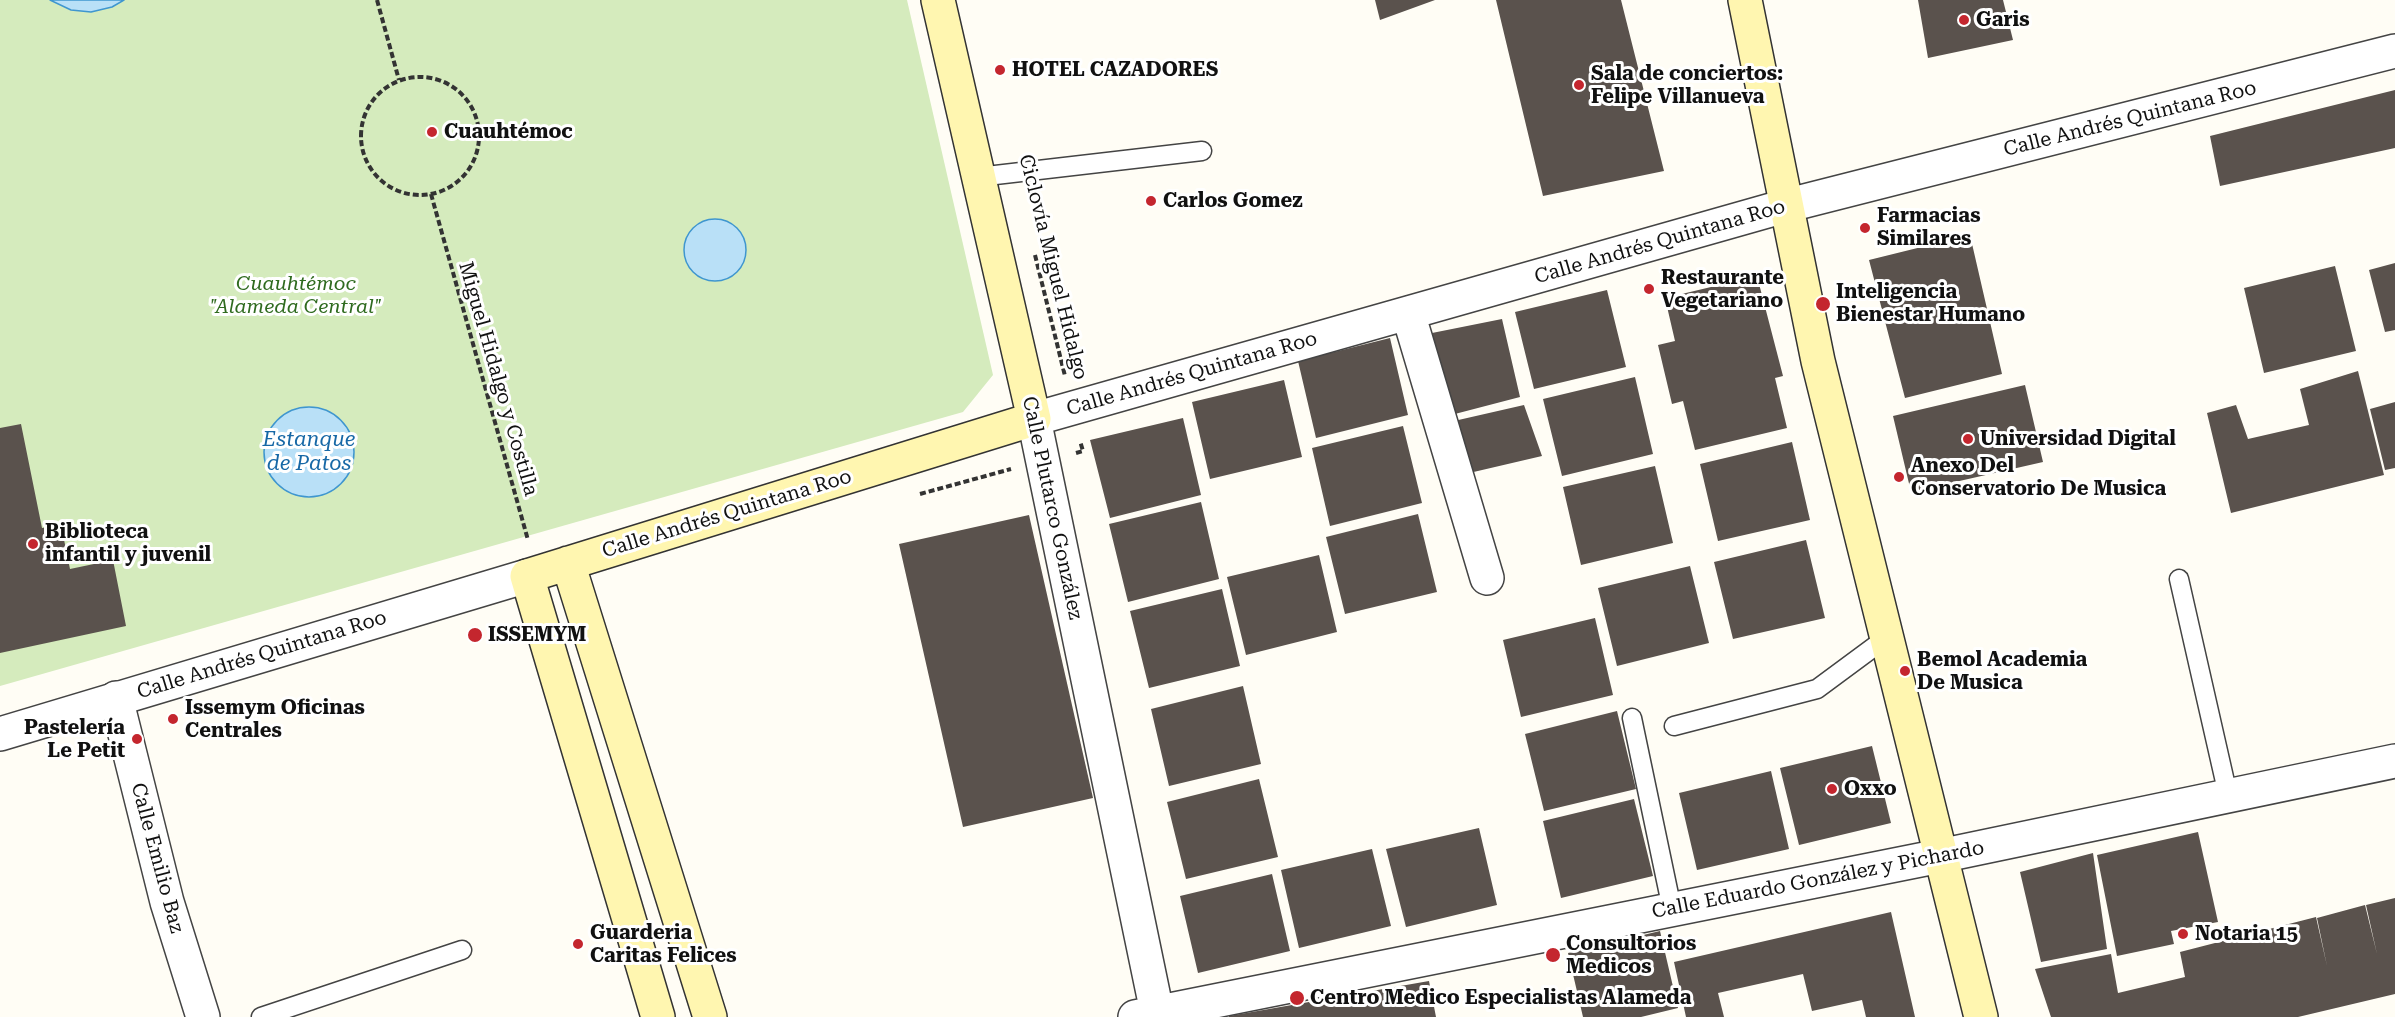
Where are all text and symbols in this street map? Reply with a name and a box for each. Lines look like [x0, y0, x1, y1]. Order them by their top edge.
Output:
place label: Garis [1976, 8, 2030, 32]
marker: Garis [1957, 13, 1971, 27]
place label: HOTEL CAZADORES [1012, 58, 1218, 82]
place label: Sala de conciertos: Felipe Villanueva [1591, 62, 1783, 109]
marker: HOTEL CAZADORES [993, 63, 1007, 77]
street label: Calle Andrés Quintana Roo [2001, 76, 2259, 162]
marker: Sala de conciertos: Felipe Villanueva [1572, 78, 1586, 92]
place label: Cuauhtémoc [444, 120, 573, 144]
marker: Cuauhtémoc [425, 125, 439, 139]
street label: Ciclovía Miguel Hidalgo [1013, 152, 1093, 382]
place label: Carlos Gomez [1163, 189, 1303, 213]
marker: Carlos Gomez [1144, 194, 1158, 208]
street label: Calle Andrés Quintana Roo [1532, 195, 1788, 289]
place label: Farmacias Similares [1877, 204, 1980, 251]
marker: Farmacias Similares [1858, 221, 1872, 235]
street label: Miguel Hidalgo y Costilla [453, 259, 543, 499]
place label: Restaurante Vegetariano [1661, 266, 1784, 313]
park label: Cuauhtémoc "Alameda Central" [210, 272, 382, 319]
place label: Inteligencia Bienestar Humano [1836, 280, 2025, 327]
marker: Restaurante Vegetariano [1642, 282, 1656, 296]
marker: Inteligencia Bienestar Humano [1814, 295, 1832, 313]
street label: Calle Andrés Quintana Roo [1064, 327, 1320, 421]
street label: Calle Plutarco González [1017, 394, 1087, 622]
water label: Estanque de Patos [263, 427, 355, 477]
place label: Universidad Digital [1980, 427, 2176, 451]
marker: Universidad Digital [1961, 432, 1975, 446]
place label: Anexo Del Conservatorio De Musica [1911, 454, 2166, 501]
street label: Calle Andrés Quintana Roo [599, 465, 855, 563]
marker: Anexo Del Conservatorio De Musica [1892, 470, 1906, 484]
place label: Biblioteca infantil y juvenil [45, 520, 211, 567]
marker: Biblioteca infantil y juvenil [26, 537, 40, 551]
street label: Calle Andrés Quintana Roo [134, 606, 390, 704]
place label: ISSEMYM [488, 623, 586, 647]
marker: ISSEMYM [466, 626, 484, 644]
place label: Bemol Academia De Musica [1917, 648, 2087, 695]
marker: Bemol Academia De Musica [1898, 664, 1912, 678]
place label: Issemym Oficinas Centrales [185, 696, 365, 743]
marker: Issemym Oficinas Centrales [166, 712, 180, 726]
place label: Pastelería Le Petit [24, 716, 125, 763]
marker: Pastelería Le Petit [130, 732, 144, 746]
place label: Oxxo [1844, 777, 1897, 801]
street label: Calle Emilio Baz [125, 780, 189, 936]
marker: Oxxo [1825, 782, 1839, 796]
street label: Calle Eduardo González y Pichardo [1650, 836, 1986, 924]
place label: Guarderia Caritas Felices [590, 921, 737, 968]
place label: Notaria 15 [2195, 922, 2298, 946]
marker: Notaria 15 [2176, 927, 2190, 941]
place label: Consultorios Medicos [1566, 932, 1696, 979]
marker: Guarderia Caritas Felices [571, 937, 585, 951]
marker: Consultorios Medicos [1544, 946, 1562, 964]
place label: Centro Medico Especialistas Alameda [1310, 986, 1691, 1010]
marker: Centro Medico Especialistas Alameda [1288, 989, 1306, 1007]

